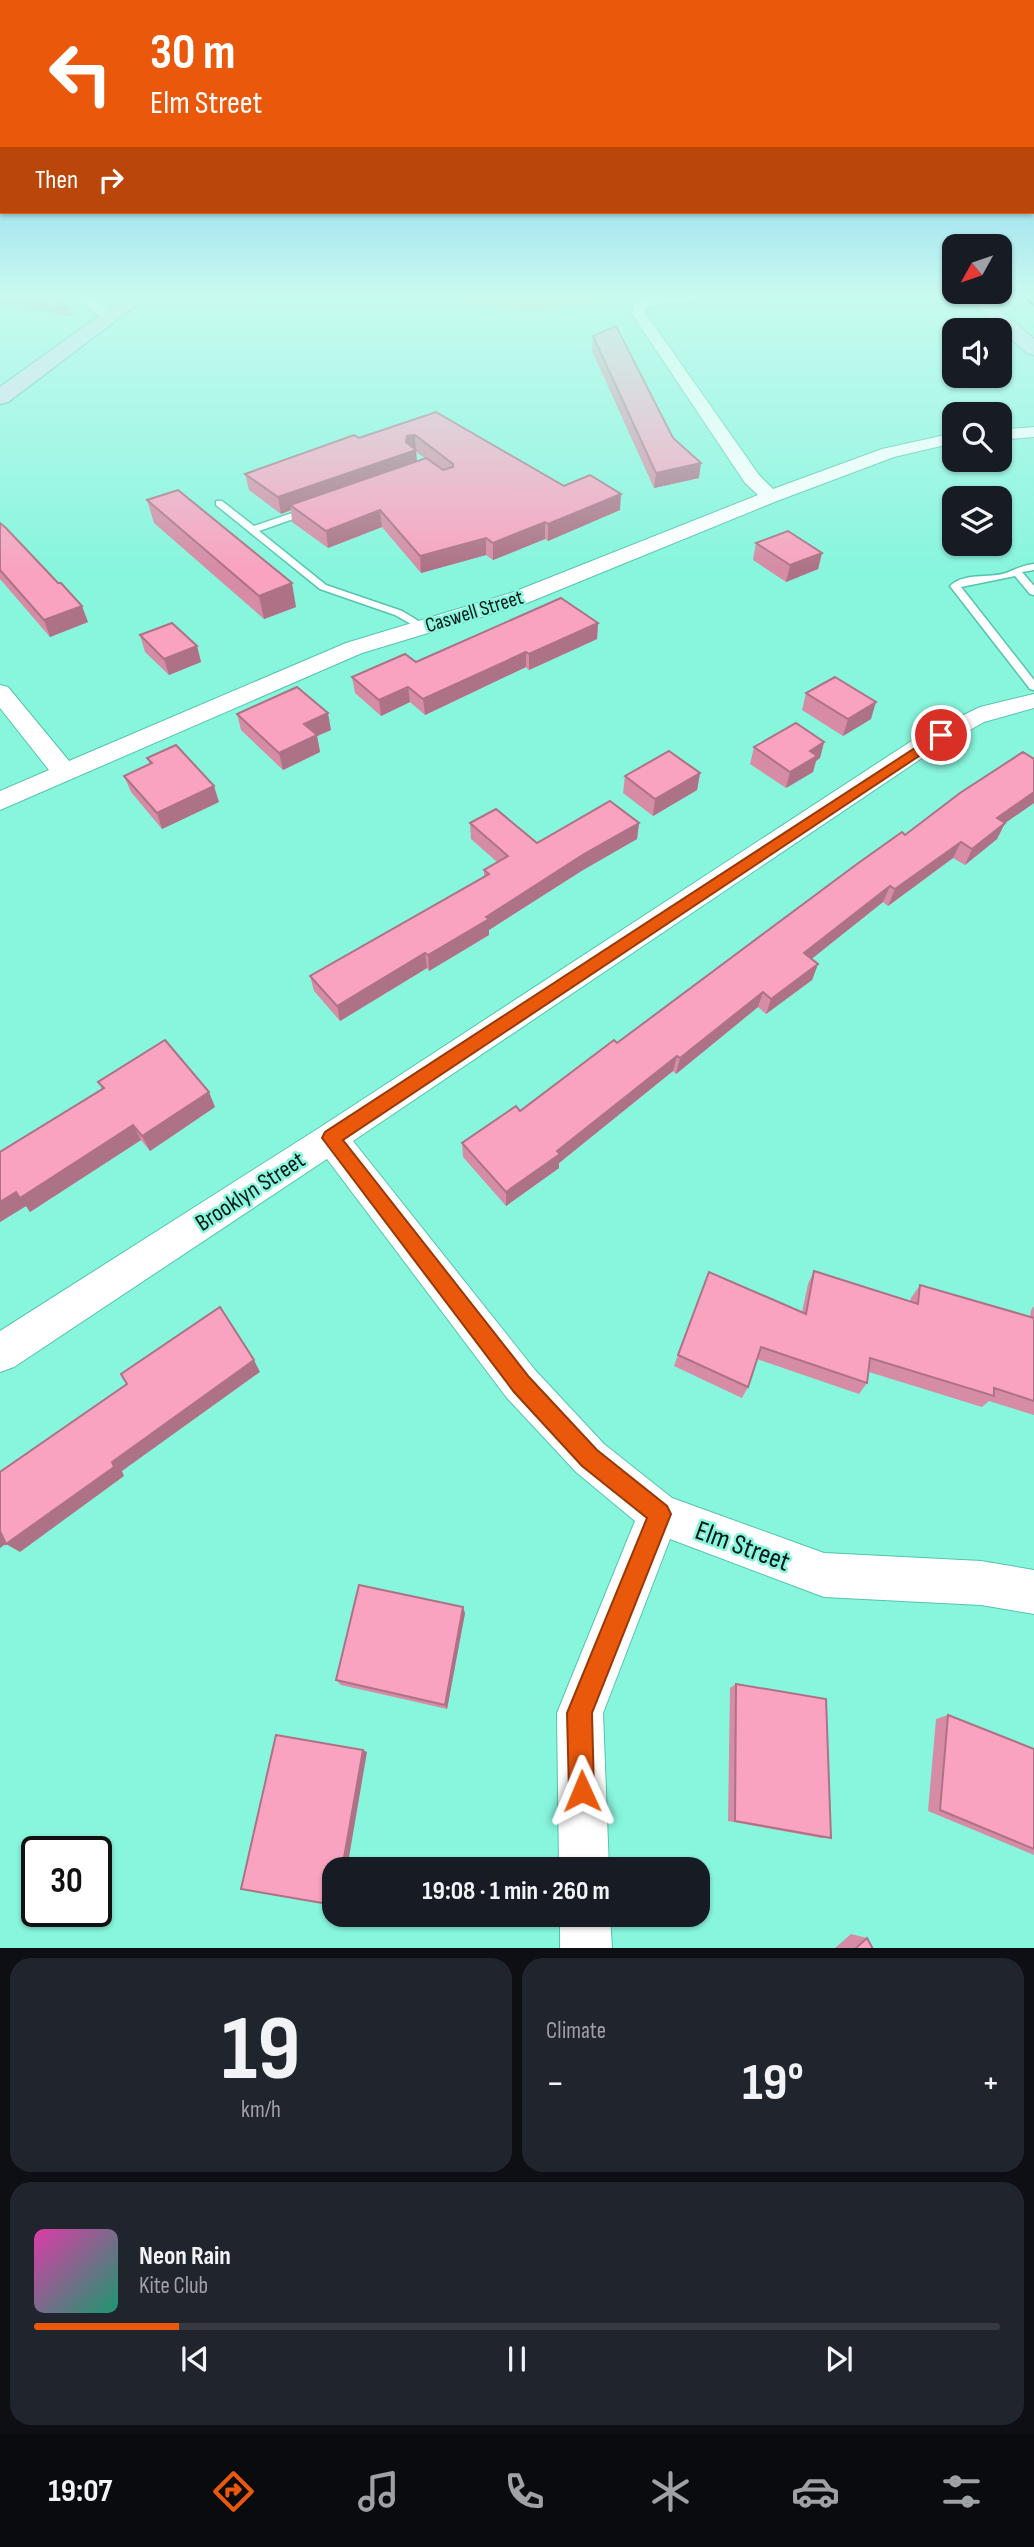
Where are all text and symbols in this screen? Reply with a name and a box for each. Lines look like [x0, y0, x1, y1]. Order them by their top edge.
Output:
text: 30 m [150, 24, 235, 83]
icon: left [35, 28, 126, 119]
text: Elm Street [150, 84, 262, 123]
icon: right [92, 161, 130, 199]
text: Then [35, 165, 78, 196]
north arrow [942, 234, 1012, 304]
map controls [942, 234, 1012, 556]
button: sound [942, 318, 1012, 388]
button: search [942, 402, 1012, 472]
button: layers [942, 486, 1012, 556]
street label: Caswell Street [422, 585, 526, 638]
pin [911, 705, 971, 765]
icon: arrive [922, 716, 960, 754]
street label: Brooklyn Street [190, 1145, 310, 1238]
street label: Elm Street [691, 1514, 794, 1579]
position arrow [545, 1754, 619, 1828]
speed limit sign: 30 [21, 1836, 112, 1927]
text: 19:08 · 1 min · 260 m [422, 1876, 610, 1907]
text: 19 [222, 1996, 300, 2105]
text: Climate [546, 2017, 606, 2045]
text: 19° [742, 2052, 804, 2115]
text: − [546, 2061, 565, 2106]
text: + [981, 2061, 1000, 2106]
text: km/h [241, 2096, 281, 2124]
text: Neon Rain [139, 2241, 231, 2272]
text: Kite Club [139, 2272, 208, 2300]
icon: previous [176, 2340, 214, 2378]
icon: pause [498, 2340, 536, 2378]
icon: next [820, 2340, 858, 2378]
icon: directions [209, 2467, 258, 2516]
icon: music [354, 2467, 403, 2516]
icon: phone [500, 2467, 549, 2516]
icon: climate [646, 2467, 695, 2516]
icon: car [791, 2467, 840, 2516]
icon: filters [937, 2467, 986, 2516]
text: 19:07 [48, 2472, 112, 2511]

